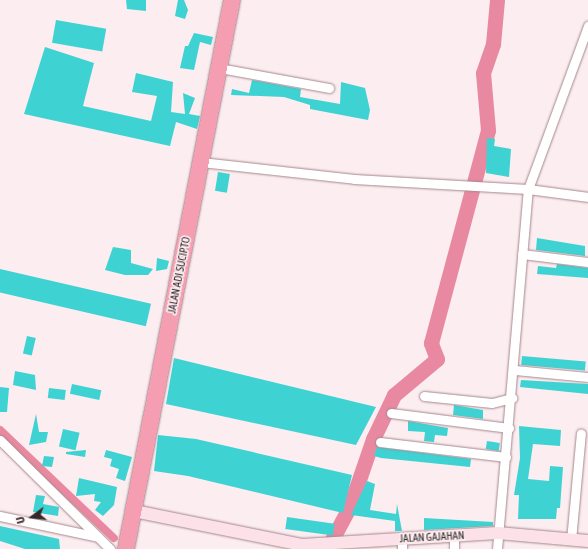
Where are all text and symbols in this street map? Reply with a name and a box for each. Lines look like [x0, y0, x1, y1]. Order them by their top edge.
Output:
street label: JALAN ADI SUCIPTO [165, 236, 193, 314]
north arrow [12, 497, 52, 537]
text: U [14, 515, 27, 525]
street label: JALAN GAJAHAN [399, 529, 465, 545]

